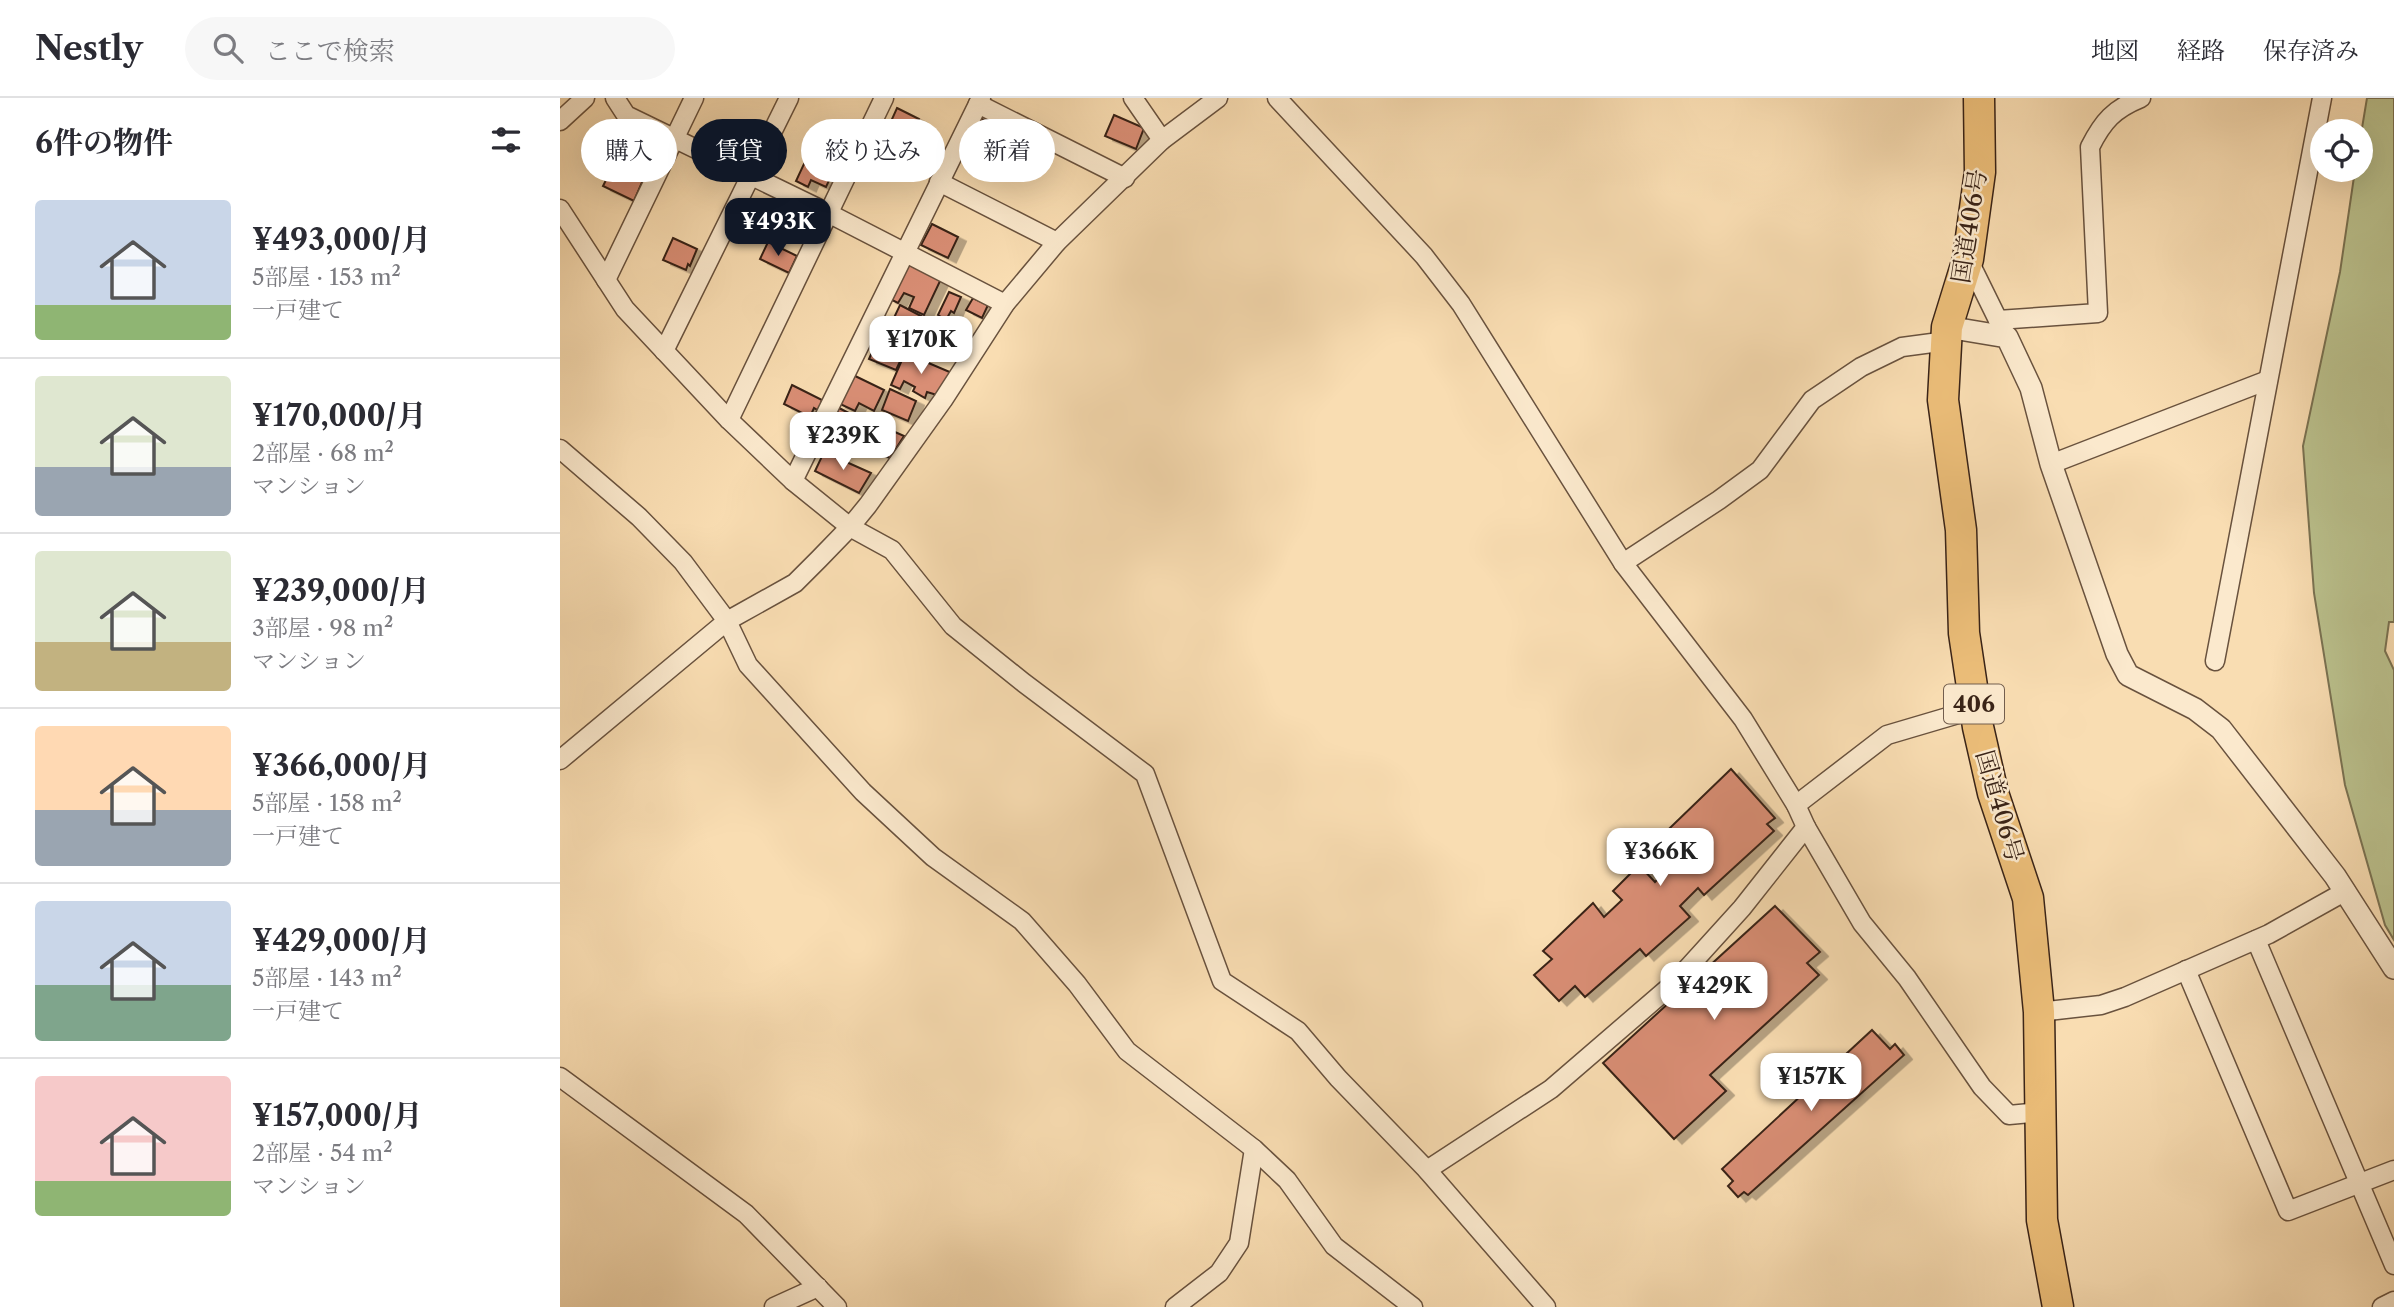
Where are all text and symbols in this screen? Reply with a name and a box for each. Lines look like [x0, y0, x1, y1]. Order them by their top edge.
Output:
search box [185, 17, 675, 80]
text: Nestly [35, 28, 143, 69]
icon: search [209, 29, 247, 67]
text: ここで検索 [265, 35, 395, 67]
text: 地図 [2091, 36, 2139, 65]
text: 経路 [2177, 36, 2225, 65]
text: 保存済み [2263, 36, 2359, 65]
chip: 購入 [581, 119, 677, 182]
chip: 賃貸 [691, 119, 787, 182]
chip: 絞り込み [801, 119, 945, 182]
chip: 新着 [959, 119, 1055, 182]
map controls [2310, 119, 2373, 182]
button: locate [2310, 119, 2373, 182]
icon: filters [487, 121, 525, 159]
text: 6件の物件 [35, 124, 173, 161]
street label: 国道406号 [1946, 167, 1992, 285]
pin: ¥493K [729, 198, 827, 258]
text: ¥493K [741, 207, 815, 235]
text: ¥493,000/月 [252, 221, 431, 258]
icon: home [91, 228, 175, 312]
text: 5部屋 · 153 m² [252, 263, 401, 291]
text: 一戸建て [252, 296, 344, 324]
pin: ¥170K [872, 316, 970, 376]
text: ¥170K [885, 325, 957, 353]
text: ¥170,000/月 [252, 397, 426, 434]
icon: home [91, 404, 175, 488]
pin: ¥239K [794, 412, 892, 472]
text: ¥239K [806, 421, 880, 449]
text: 2部屋 · 68 m² [252, 439, 394, 467]
text: マンション [252, 472, 366, 500]
text: ¥239,000/月 [252, 572, 430, 609]
icon: home [91, 579, 175, 663]
text: 3部屋 · 98 m² [252, 614, 393, 642]
text: マンション [252, 647, 366, 675]
road number: 406 [1944, 684, 2004, 724]
text: ¥366,000/月 [252, 747, 431, 784]
street label: 国道406号 [1970, 747, 2030, 865]
icon: home [91, 754, 175, 838]
text: 5部屋 · 158 m² [252, 789, 402, 817]
text: 一戸建て [252, 822, 344, 850]
pin: ¥366K [1611, 828, 1709, 888]
text: ¥366K [1623, 837, 1697, 865]
text: ¥429,000/月 [252, 922, 431, 959]
icon: home [91, 929, 175, 1013]
pin: ¥429K [1665, 962, 1763, 1022]
text: 5部屋 · 143 m² [252, 964, 402, 992]
text: ¥429K [1676, 971, 1752, 999]
text: 一戸建て [252, 997, 344, 1025]
pin: ¥157K [1762, 1054, 1860, 1113]
text: ¥157K [1776, 1062, 1846, 1090]
text: ¥157,000/月 [252, 1097, 423, 1134]
icon: home [91, 1104, 175, 1188]
text: 2部屋 · 54 m² [252, 1139, 393, 1167]
text: マンション [252, 1172, 366, 1200]

